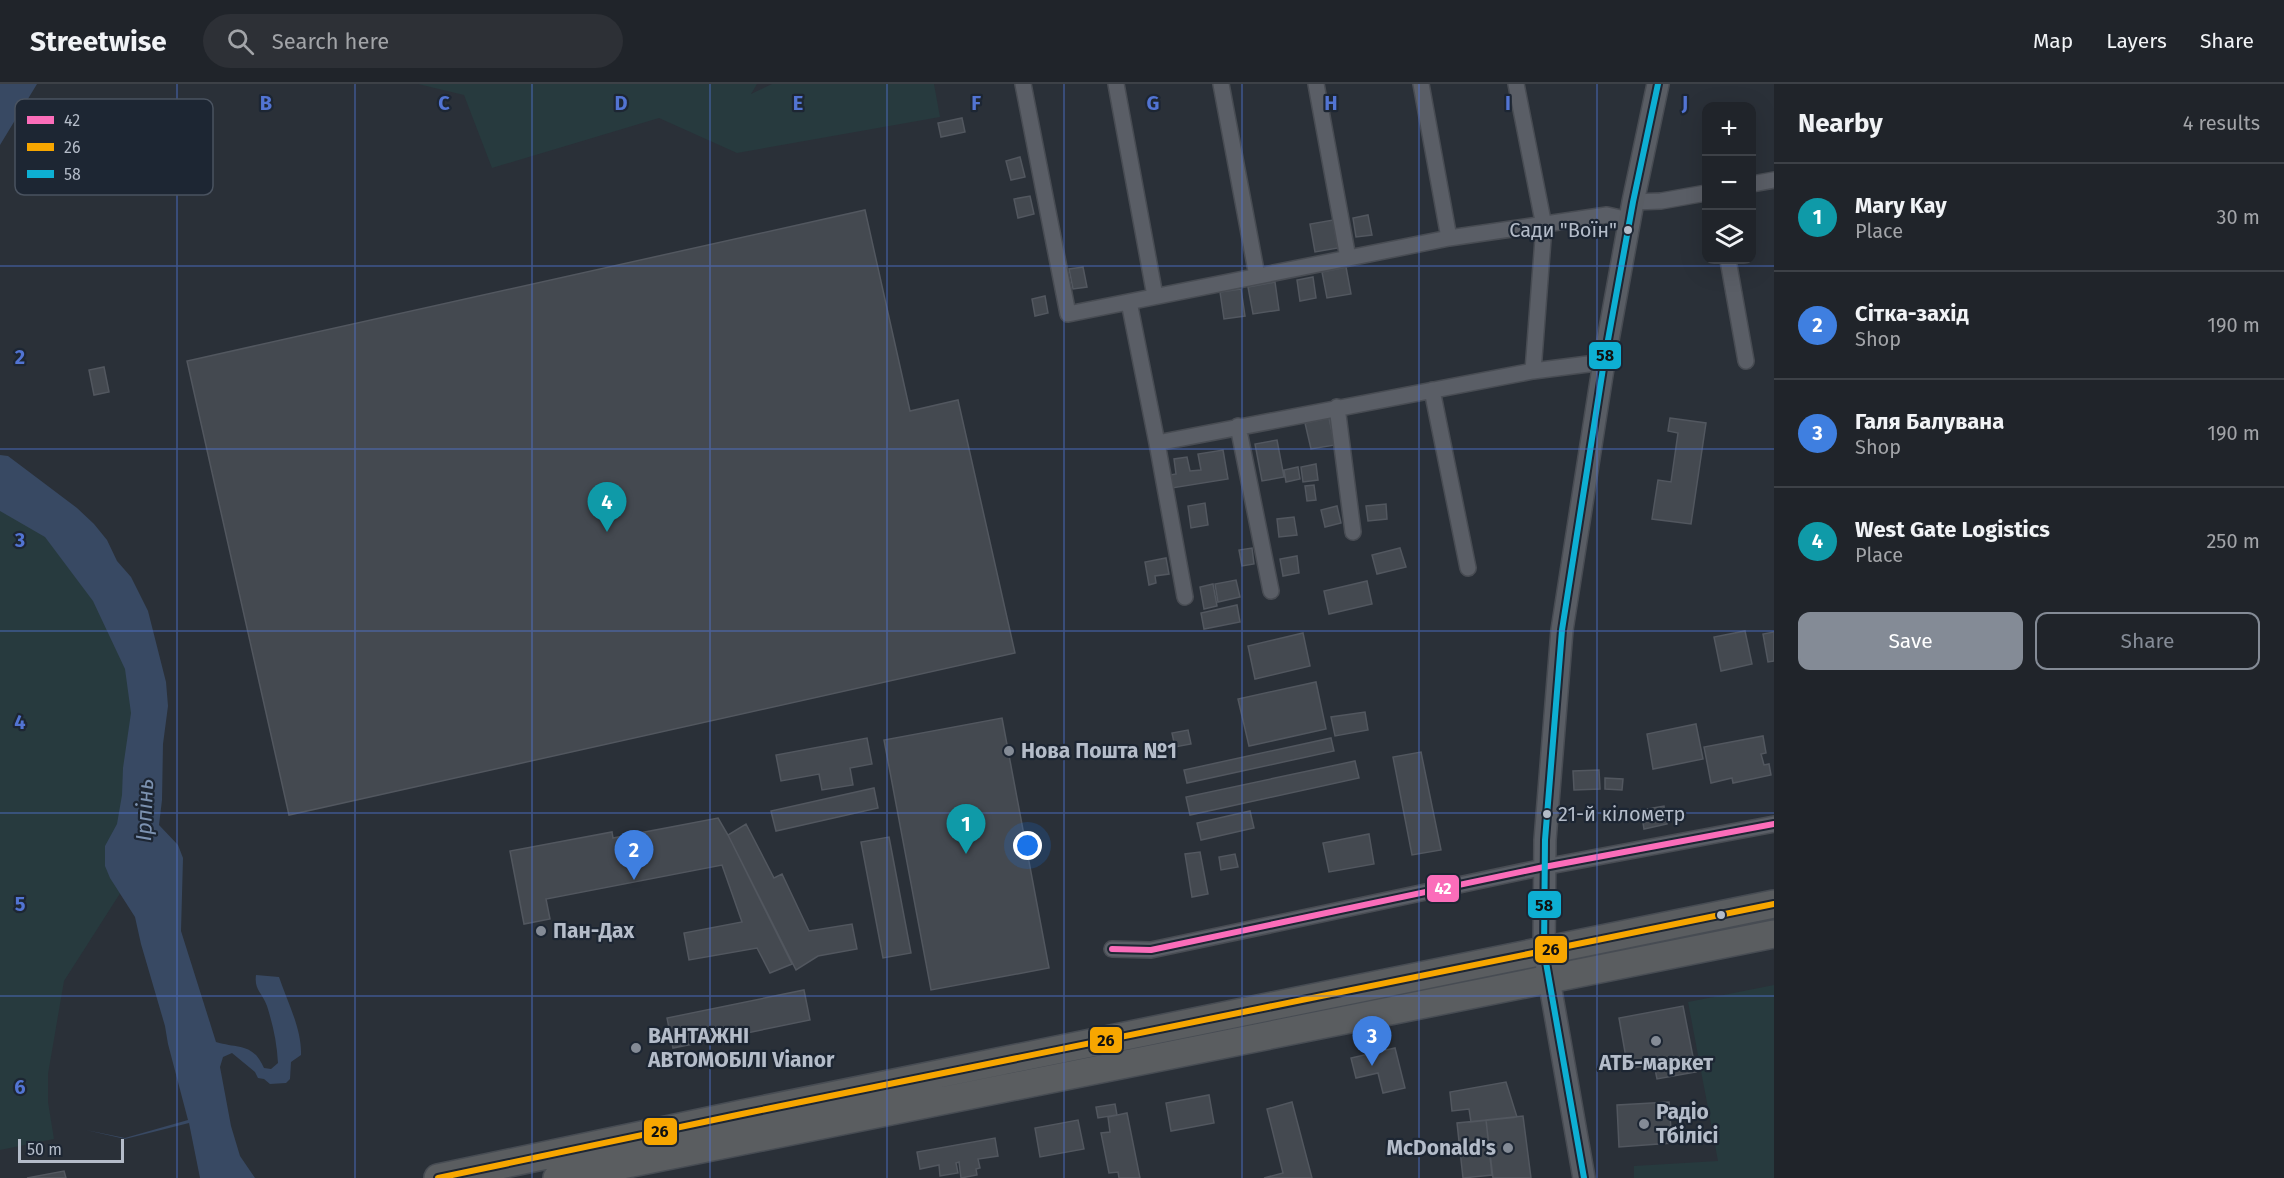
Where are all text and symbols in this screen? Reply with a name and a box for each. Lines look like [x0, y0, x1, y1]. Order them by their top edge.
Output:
search box [203, 14, 623, 68]
text: Streetwise [30, 25, 167, 58]
icon: search [224, 25, 257, 58]
text: Search here [272, 28, 389, 55]
text: Map [2033, 28, 2073, 54]
text: Layers [2106, 28, 2167, 54]
text: Share [2200, 28, 2254, 54]
text: B [260, 91, 272, 115]
text: C [438, 91, 450, 115]
text: D [614, 91, 628, 115]
text: E [793, 91, 803, 115]
text: F [971, 91, 981, 115]
text: G [1147, 91, 1159, 115]
text: H [1324, 91, 1338, 115]
text: I [1505, 91, 1511, 115]
text: J [1681, 91, 1688, 115]
legend [15, 99, 213, 195]
map controls [1702, 102, 1756, 264]
button: + [1702, 102, 1756, 156]
text: Nearby [1798, 108, 1883, 139]
text: 42 [64, 111, 80, 130]
text: 4 results [2183, 111, 2260, 135]
text: 26 [64, 138, 80, 157]
button: − [1702, 156, 1756, 210]
text: 58 [64, 165, 81, 184]
text: Mary Kay [1855, 192, 1947, 219]
text: 1 [1813, 205, 1822, 229]
text: 30 m [2216, 205, 2260, 229]
button: layers [1702, 210, 1756, 264]
place label: Сади "Воїн" [1509, 218, 1617, 242]
text: Place [1855, 219, 1903, 243]
marker: Сади "Воїн" [1622, 224, 1634, 236]
text: Сітка-захід [1855, 300, 1969, 327]
text: 2 [1812, 313, 1823, 337]
text: 190 m [2207, 313, 2260, 337]
text: Shop [1855, 327, 1901, 351]
line badge: 58 [1588, 341, 1622, 370]
text: 2 [15, 345, 25, 369]
text: 58 [1596, 346, 1614, 365]
text: Галя Балувана [1855, 408, 2004, 435]
text: 3 [1812, 421, 1823, 445]
text: 190 m [2207, 421, 2260, 445]
text: Shop [1855, 435, 1901, 459]
pin: 4 [588, 482, 626, 532]
text: West Gate Logistics [1855, 516, 2050, 543]
text: 3 [14, 528, 25, 552]
text: 4 [1812, 529, 1823, 553]
text: 250 m [2206, 529, 2260, 553]
text: Place [1855, 543, 1903, 567]
button: Save [1798, 612, 2023, 670]
button: Share [2035, 612, 2260, 670]
text: 4 [14, 710, 26, 734]
place label: Нова Пошта №1 [1021, 738, 1177, 764]
marker: Нова Пошта №1 [1002, 744, 1016, 758]
water label: Ірпінь [130, 778, 159, 842]
place label: 21-й кілометр [1558, 802, 1685, 826]
pin: 1 [946, 804, 986, 854]
marker: 21-й кілометр [1541, 808, 1553, 820]
pin: 2 [614, 830, 654, 880]
your location [1013, 831, 1042, 860]
line badge: 42 [1426, 874, 1460, 903]
text: 42 [1435, 879, 1452, 898]
line badge: 58 [1527, 890, 1562, 919]
text: 5 [15, 892, 26, 916]
text: 58 [1535, 896, 1553, 915]
unlabelled marker [1715, 909, 1727, 921]
place label: Пан-Дах [553, 918, 634, 944]
marker: Пан-Дах [534, 924, 548, 938]
line badge: 26 [1534, 935, 1568, 964]
text: 26 [1542, 940, 1560, 959]
pin: 3 [1352, 1016, 1392, 1066]
place label: ВАНТАЖНІ АВТОМОБІЛІ Vianor [647, 1023, 835, 1073]
line badge: 26 [1089, 1026, 1123, 1054]
text: 26 [1097, 1031, 1115, 1050]
marker: АТБ-маркет [1649, 1034, 1663, 1048]
marker: ВАНТАЖНІ АВТОМОБІЛІ Vianor [629, 1041, 643, 1055]
place label: АТБ-маркет [1598, 1050, 1714, 1076]
text: 6 [14, 1075, 26, 1099]
place label: Радіо Тбілісі [1656, 1099, 1719, 1149]
line badge: 26 [643, 1117, 678, 1146]
marker: Радіо Тбілісі [1637, 1117, 1651, 1131]
text: 26 [651, 1122, 669, 1141]
place label: McDonald's [1386, 1135, 1496, 1161]
scale bar [18, 1136, 124, 1164]
text: 50 m [27, 1140, 62, 1159]
marker: McDonald's [1501, 1141, 1515, 1155]

